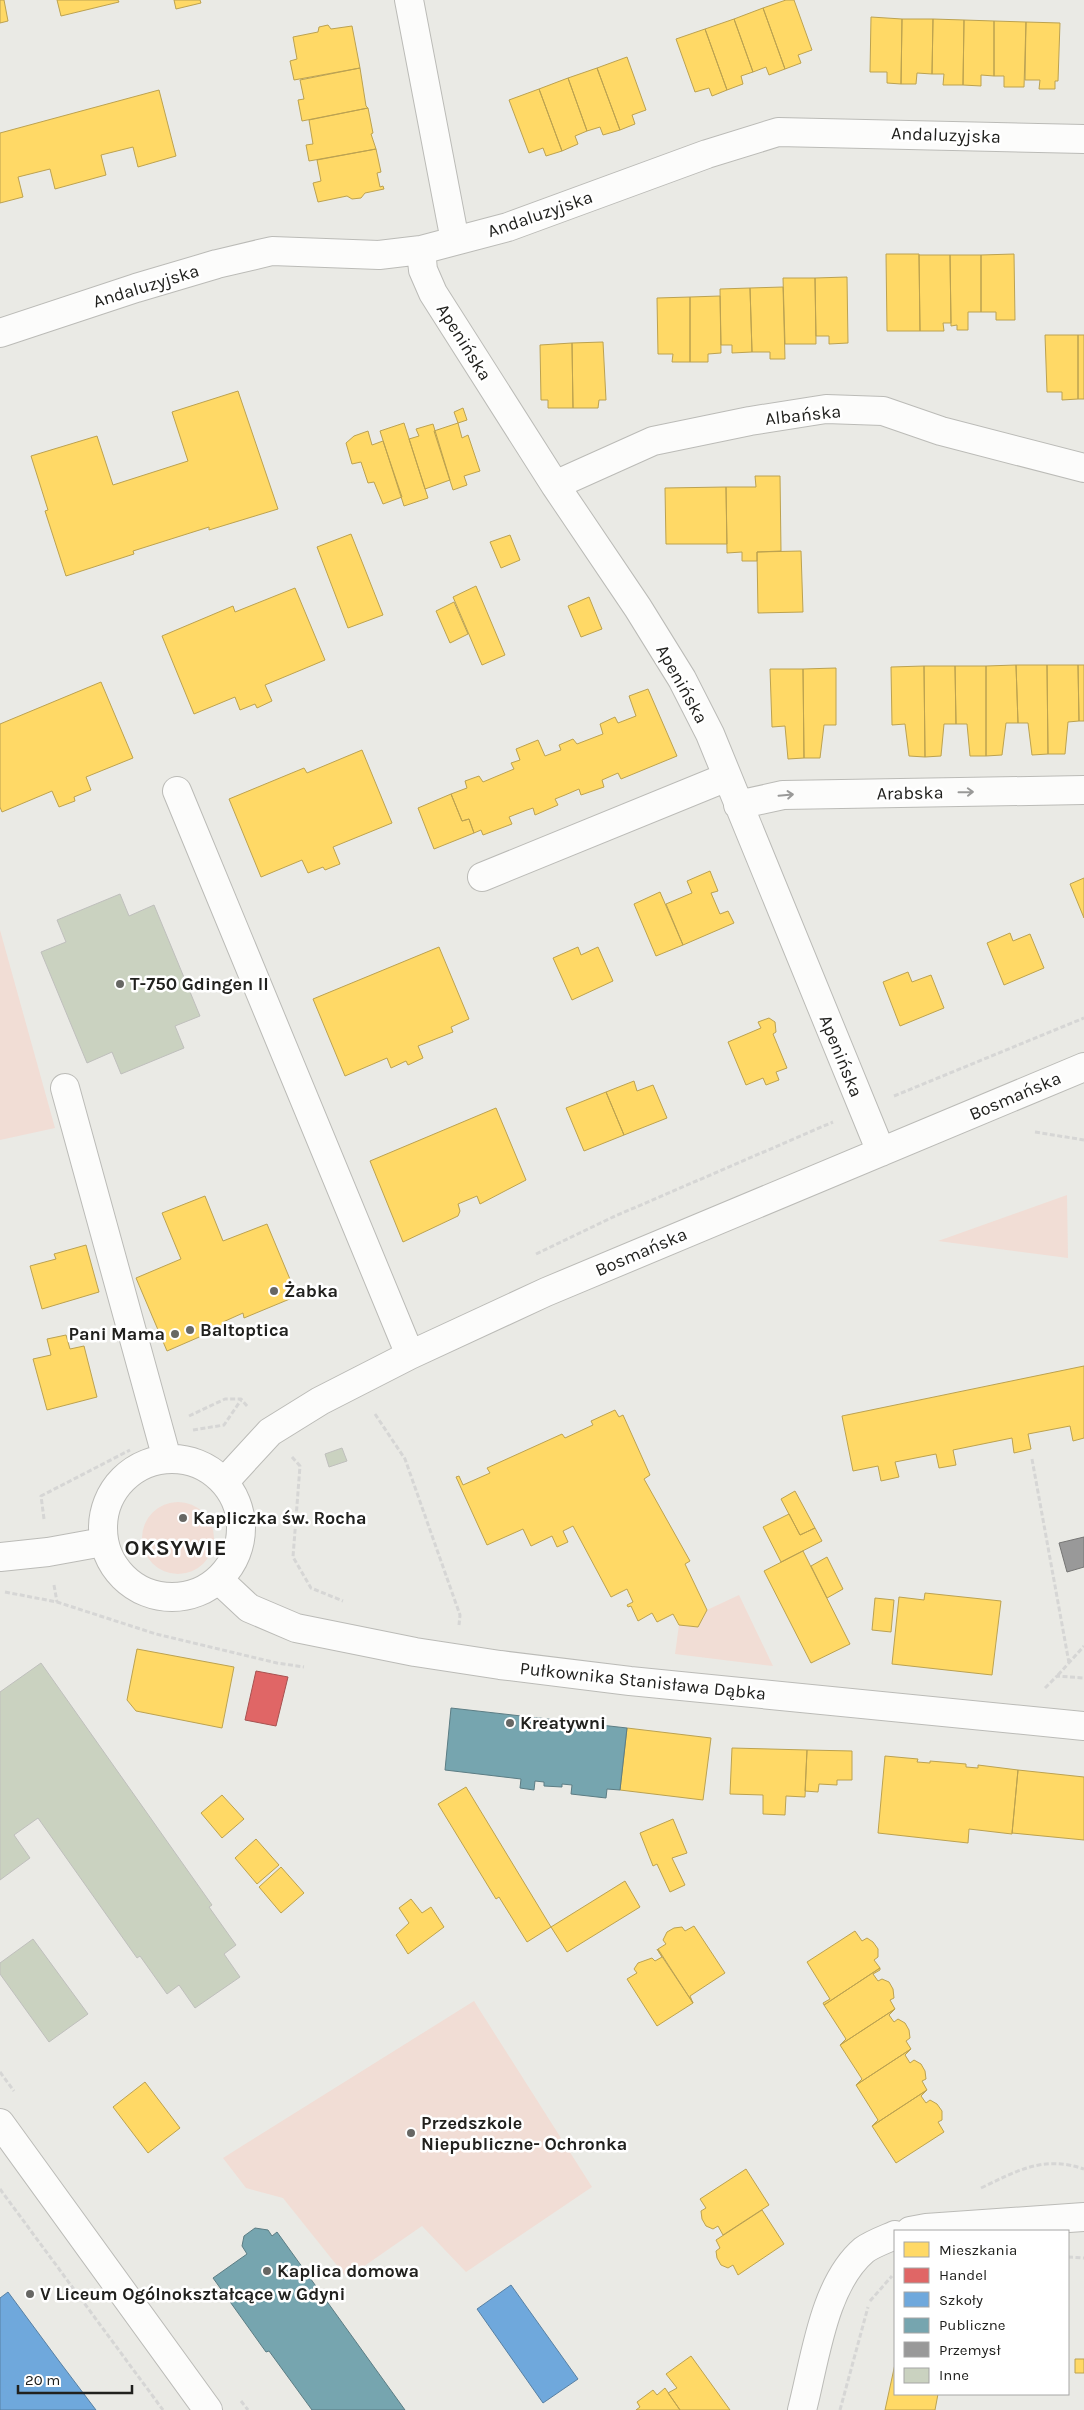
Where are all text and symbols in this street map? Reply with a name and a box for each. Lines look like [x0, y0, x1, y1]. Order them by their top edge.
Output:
street label: Andaluzyjska [891, 122, 1001, 148]
street label: Andaluzyjska [485, 186, 595, 242]
street label: Andaluzyjska [90, 259, 202, 313]
street label: Apenińska [432, 299, 496, 385]
street label: Albańska [764, 400, 842, 430]
street label: Apenińska [651, 641, 713, 727]
street label: Arabska [876, 781, 944, 805]
one-way arrow [957, 787, 973, 797]
one-way arrow [777, 791, 793, 800]
place label: T-750 Gdingen II [130, 973, 269, 995]
marker: T-750 Gdingen II [114, 978, 126, 990]
street label: Apenińska [815, 1012, 867, 1100]
street label: Bosmańska [966, 1067, 1064, 1125]
street label: Bosmańska [592, 1223, 690, 1281]
place label: Żabka [284, 1280, 338, 1302]
marker: Żabka [268, 1285, 280, 1297]
place label: Baltoptica [200, 1319, 289, 1341]
place label: Pani Mama [68, 1323, 165, 1345]
marker: Baltoptica [184, 1324, 196, 1336]
marker: Pani Mama [169, 1328, 181, 1340]
place label: Kapliczka św. Rocha [193, 1507, 366, 1529]
marker: Kapliczka św. Rocha [177, 1512, 189, 1524]
district label: OKSYWIE [124, 1535, 228, 1561]
street label: Pułkownika Stanisława Dąbka [519, 1657, 767, 1705]
place label: Kreatywni [520, 1712, 606, 1734]
marker: Kreatywni [504, 1717, 516, 1729]
place label: Przedszkole Niepubliczne- Ochronka [421, 2112, 627, 2155]
marker: Przedszkole Niepubliczne- Ochronka [405, 2127, 417, 2139]
legend [894, 2230, 1069, 2395]
text: Mieszkania [939, 2241, 1017, 2259]
place label: Kaplica domowa [277, 2260, 419, 2282]
marker: Kaplica domowa [261, 2265, 273, 2277]
text: Handel [939, 2266, 987, 2284]
place label: V Liceum Ogólnokształcące w Gdyni [40, 2283, 346, 2305]
marker: V Liceum Ogólnokształcące w Gdyni [24, 2288, 36, 2300]
text: Szkoły [939, 2291, 983, 2309]
text: Publiczne [939, 2316, 1006, 2334]
text: Przemysł [939, 2341, 1001, 2359]
scale bar [18, 2362, 131, 2394]
text: Inne [939, 2366, 969, 2384]
text: 20 m [25, 2371, 60, 2389]

